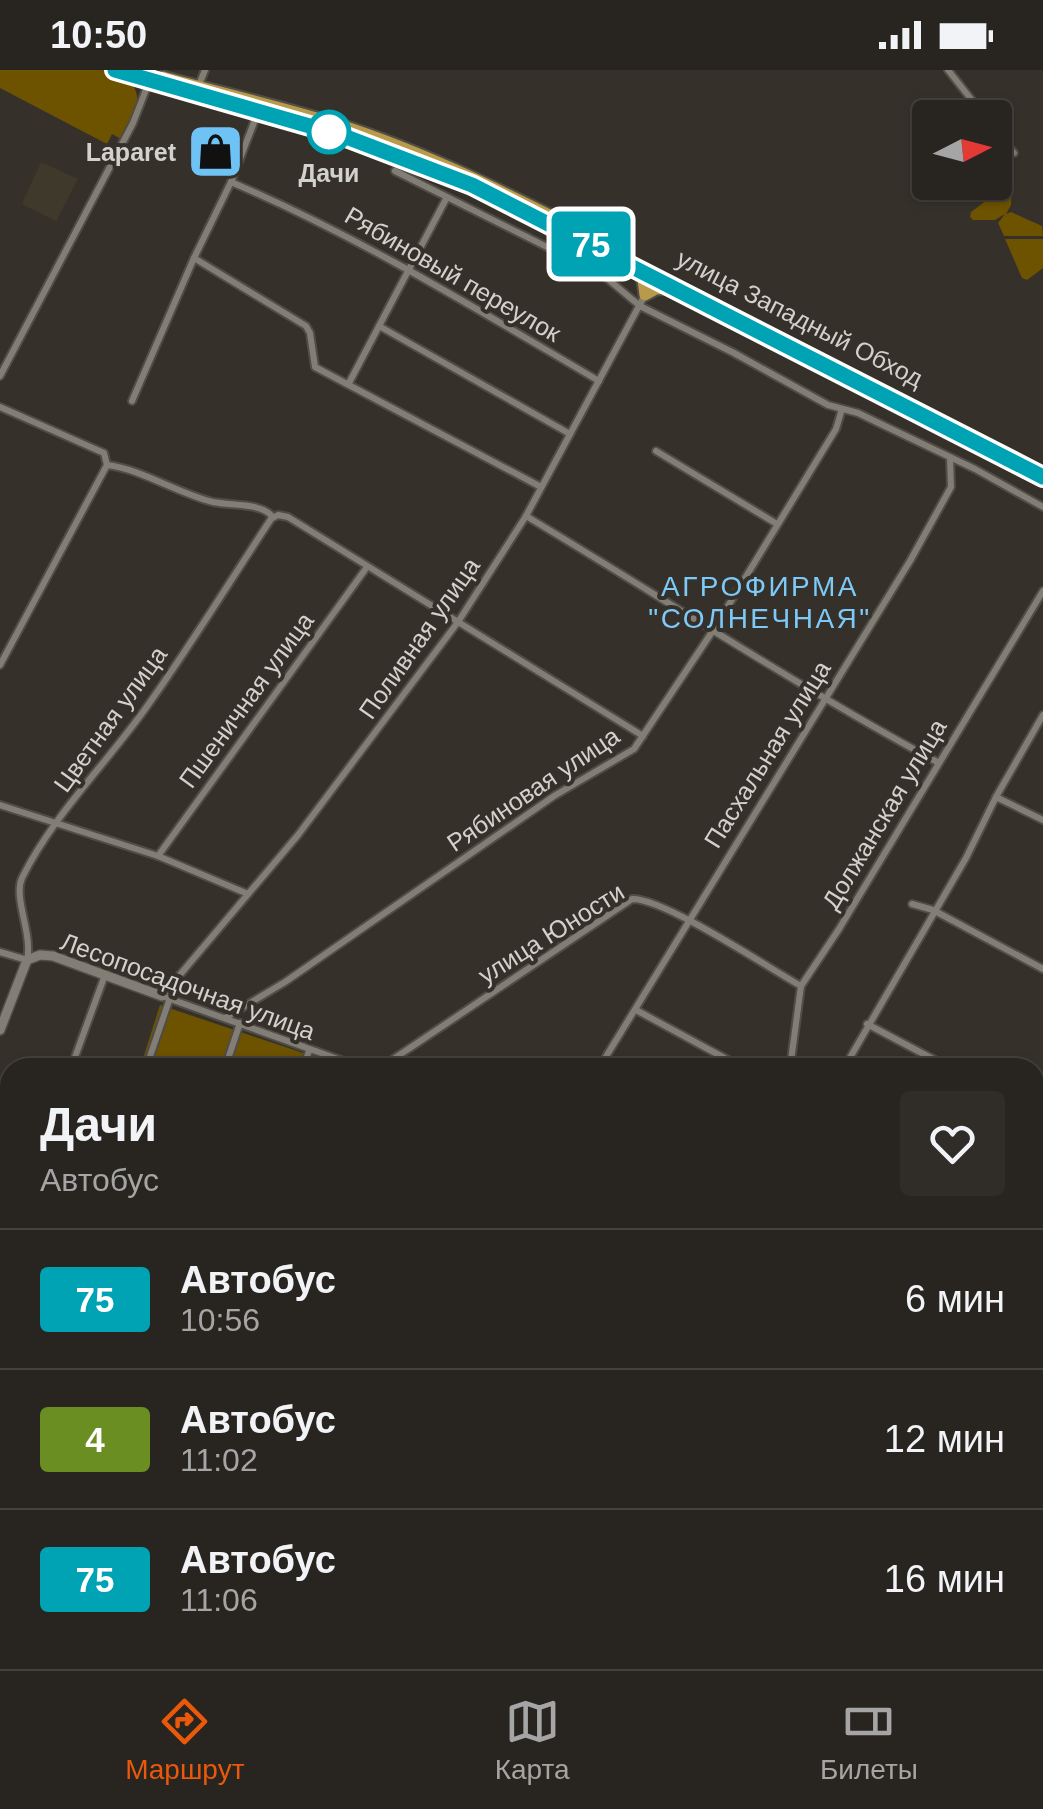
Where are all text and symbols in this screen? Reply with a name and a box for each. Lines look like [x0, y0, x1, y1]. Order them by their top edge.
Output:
text: 10:50 [50, 14, 147, 56]
north arrow [912, 100, 1012, 200]
map controls [912, 100, 1012, 200]
marker: Дачи [308, 111, 350, 153]
shop icon: Laparet [185, 122, 245, 182]
place label: Laparet [86, 138, 177, 166]
place label: Дачи [299, 159, 359, 187]
street label: Рябиновый переулок [340, 201, 567, 348]
line badge: 75 [546, 212, 636, 276]
text: 75 [572, 225, 610, 264]
street label: улица Западный Обход [672, 244, 928, 393]
street label: Поливная улица [353, 552, 485, 724]
district label: АГРОФИРМА "СОЛНЕЧНАЯ" [648, 571, 872, 634]
street label: Пшеничная улица [173, 607, 319, 793]
street label: Цветная улица [48, 641, 172, 797]
street label: Пасхальная улица [698, 655, 836, 853]
street label: Должанская улица [816, 714, 952, 914]
street label: Рябиновая улица [442, 721, 624, 857]
street label: улица Юности [473, 877, 629, 989]
street label: Лесопосадочная улица [57, 927, 319, 1045]
button: heart [900, 1091, 1005, 1196]
text: Дачи [40, 1098, 157, 1151]
text: Автобус [40, 1162, 159, 1198]
text: Автобус [180, 1259, 336, 1301]
text: 6 мин [905, 1278, 1005, 1320]
text: 75 [76, 1280, 114, 1319]
text: 10:56 [180, 1302, 260, 1338]
text: Автобус [180, 1399, 336, 1441]
text: 12 мин [884, 1418, 1005, 1460]
text: 4 [85, 1420, 105, 1459]
text: 11:02 [180, 1442, 258, 1478]
text: Автобус [180, 1539, 336, 1581]
text: 16 мин [884, 1558, 1005, 1600]
text: 75 [76, 1560, 114, 1599]
text: 11:06 [180, 1582, 258, 1618]
tab: Маршрут [125, 1694, 244, 1786]
tab: Карта [495, 1694, 570, 1786]
tab: Билеты [820, 1694, 918, 1786]

